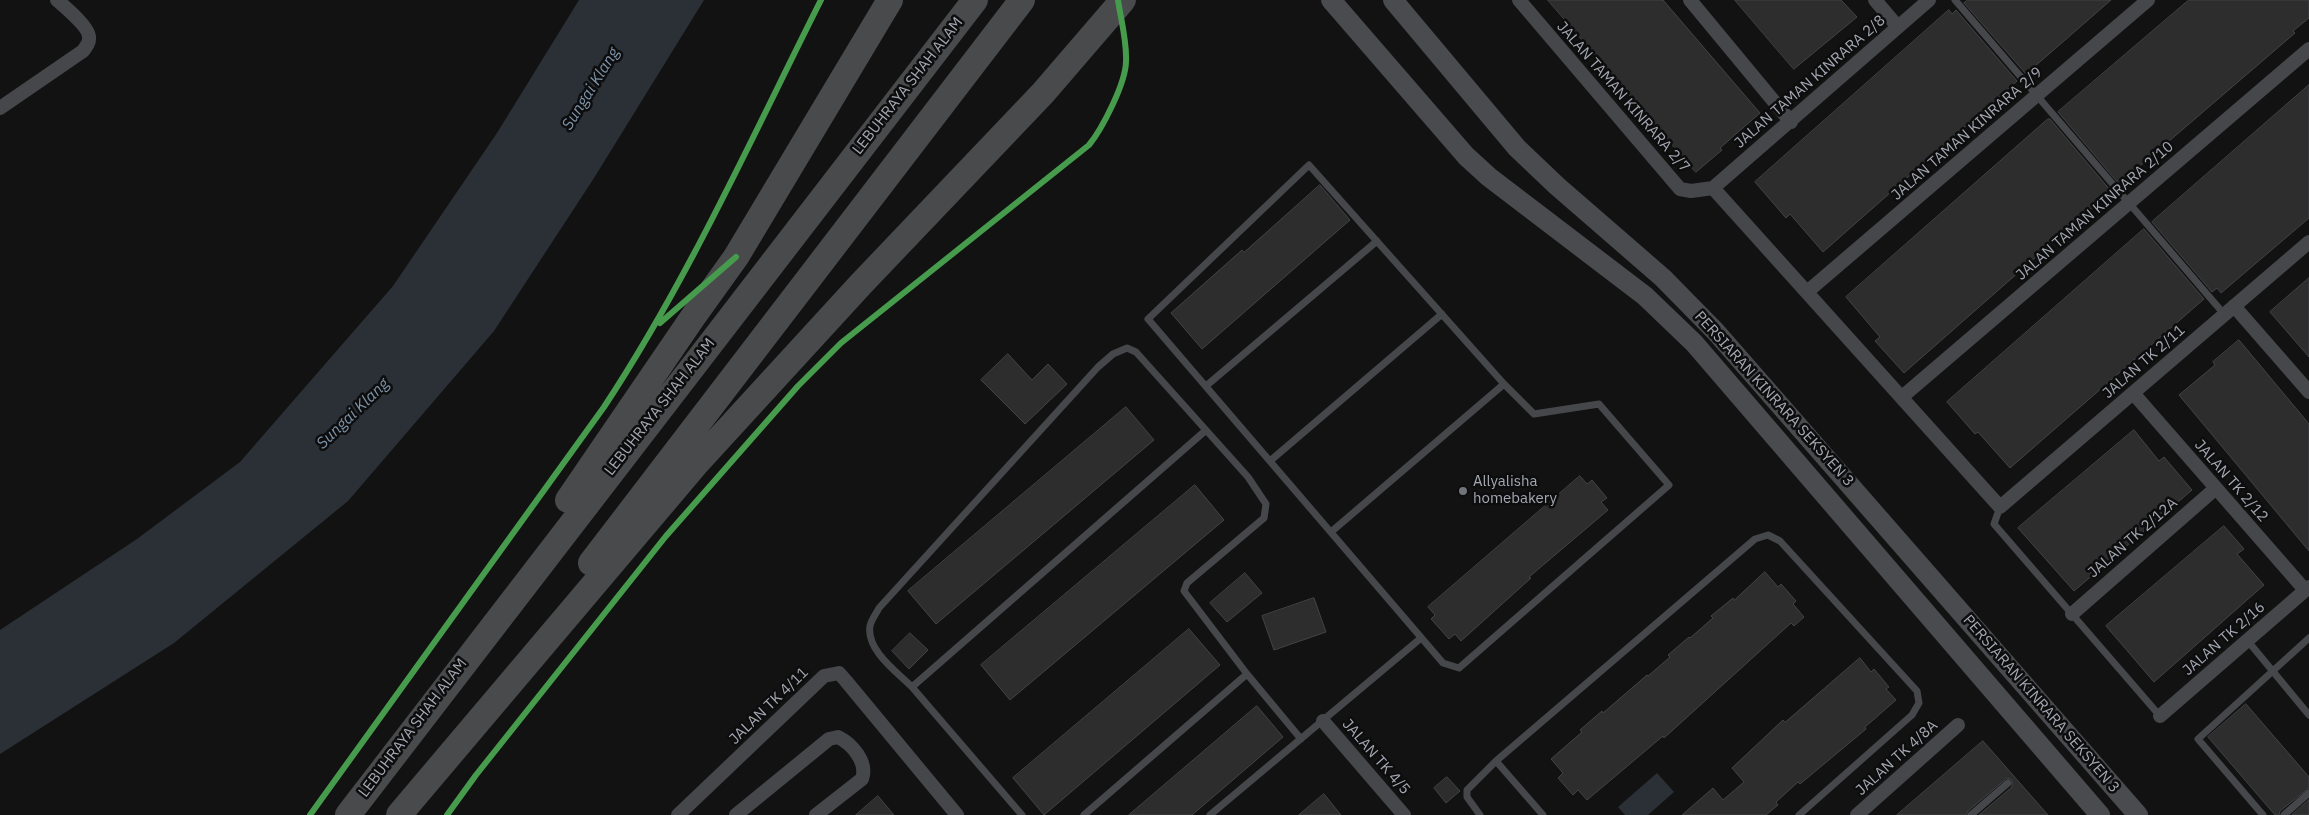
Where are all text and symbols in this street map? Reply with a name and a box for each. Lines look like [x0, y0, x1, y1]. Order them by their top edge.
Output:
street label: JALAN TAMAN KINRARA 2/8 [1731, 12, 1889, 152]
street label: LEBUHRAYA SHAH ALAM [849, 14, 967, 158]
street label: JALAN TAMAN KINRARA 2/7 [1553, 18, 1693, 176]
water label: Sungai Klang [558, 44, 624, 134]
street label: JALAN TAMAN KINRARA 2/9 [1888, 64, 2046, 204]
street label: JALAN TAMAN KINRARA 2/10 [2013, 138, 2177, 284]
street label: PERSIARAN KINRARA SEKSYEN 3 [1691, 308, 1857, 490]
street label: JALAN TK 2/11 [2099, 321, 2189, 403]
street label: LEBUHRAYA SHAH ALAM [601, 335, 719, 479]
water label: Sungai Klang [313, 375, 393, 453]
street label: JALAN TK 2/12 [2190, 436, 2272, 526]
place label: Allyalisha homebakery [1473, 473, 1557, 508]
marker: Allyalisha homebakery [1457, 485, 1469, 497]
street label: JALAN TK 2/12A [2085, 494, 2181, 582]
street label: JALAN TK 2/16 [2179, 598, 2269, 680]
street label: PERSIARAN KINRARA SEKSYEN 3 [1959, 612, 2123, 796]
street label: LEBUHRAYA SHAH ALAM [355, 655, 471, 801]
street label: JALAN TK 4/11 [726, 664, 812, 748]
street label: JALAN TK 4/5 [1338, 716, 1414, 798]
street label: JALAN TK 4/8A [1852, 717, 1942, 799]

